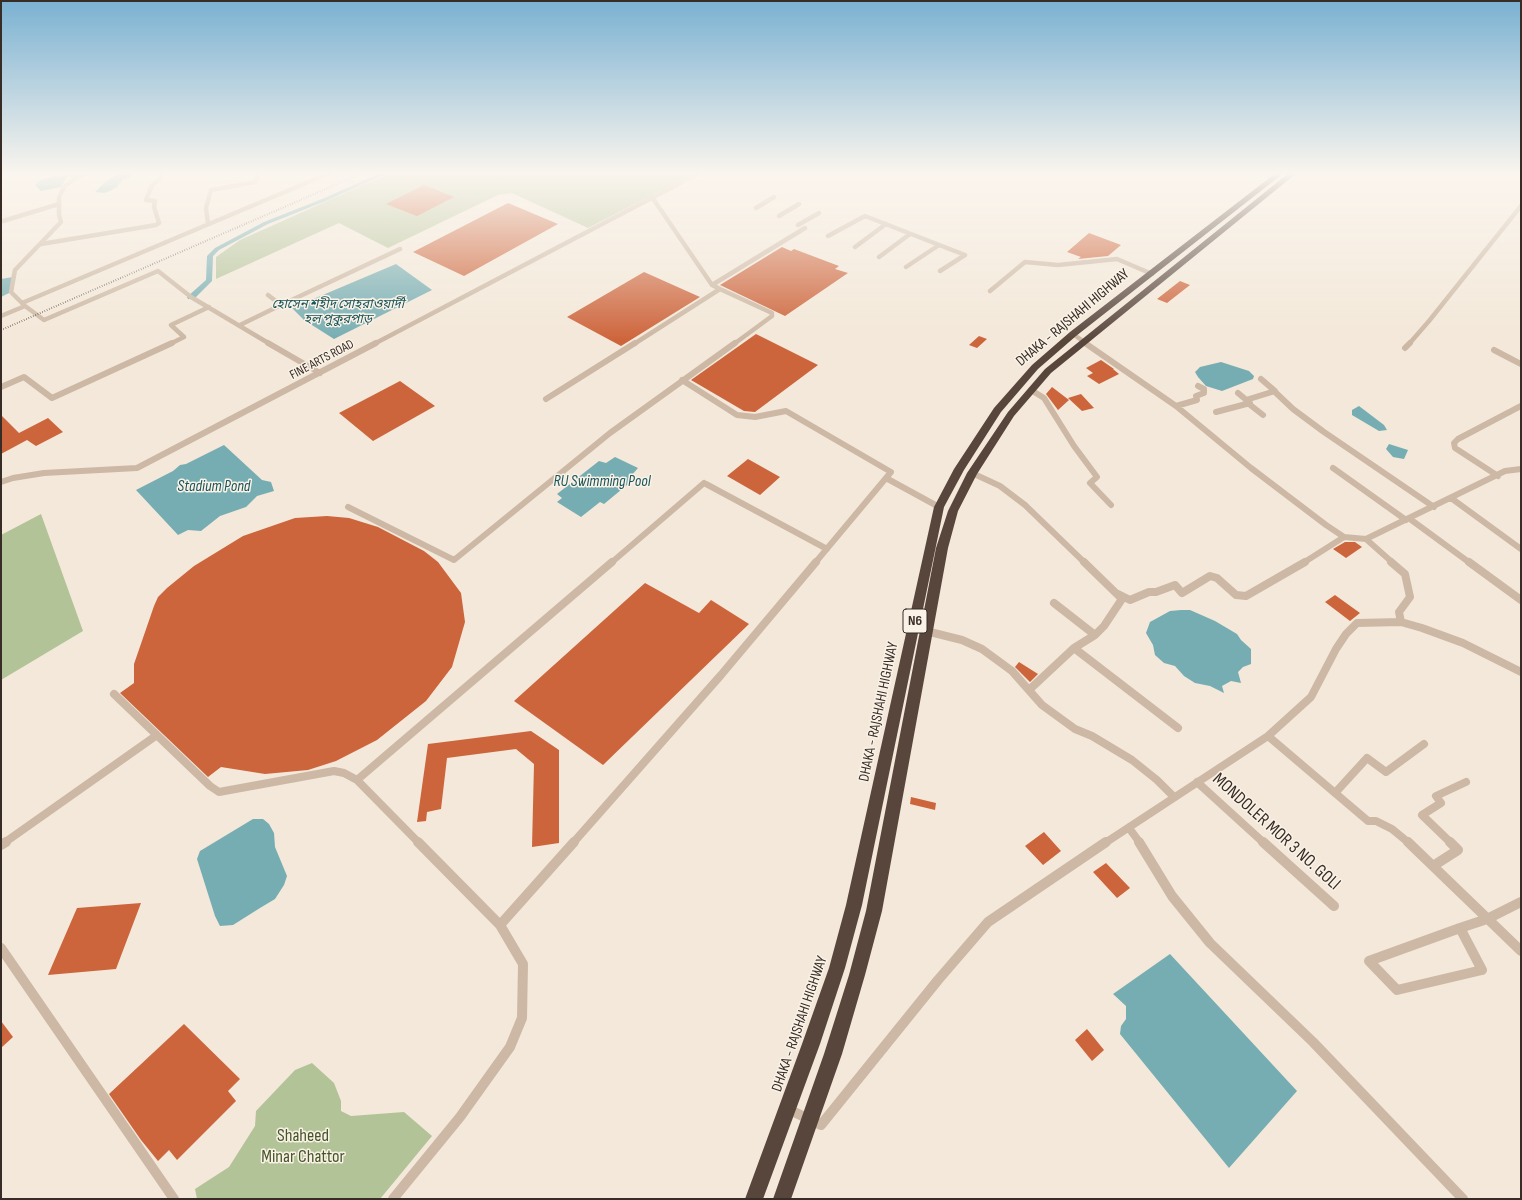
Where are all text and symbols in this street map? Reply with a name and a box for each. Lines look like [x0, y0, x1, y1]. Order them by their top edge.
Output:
street label: DHAKA - RAJSHAHI HIGHWAY [1013, 265, 1133, 371]
water label: হোসেন শহীদ সোহরাওয়ার্দী হল পুকুরপাড় [272, 297, 404, 328]
street label: FINE ARTS ROAD [287, 337, 357, 383]
water label: RU Swimming Pool [553, 472, 651, 492]
water label: Stadium Pond [178, 477, 250, 497]
road number: N6 [903, 609, 927, 633]
street label: DHAKA - RAJSHAHI HIGHWAY [855, 641, 903, 783]
street label: MONDOLER MOR 3 NO. GOLI [1207, 769, 1345, 895]
street label: DHAKA - RAJSHAHI HIGHWAY [768, 954, 832, 1094]
park label: Shaheed Minar Chattor [261, 1125, 345, 1168]

